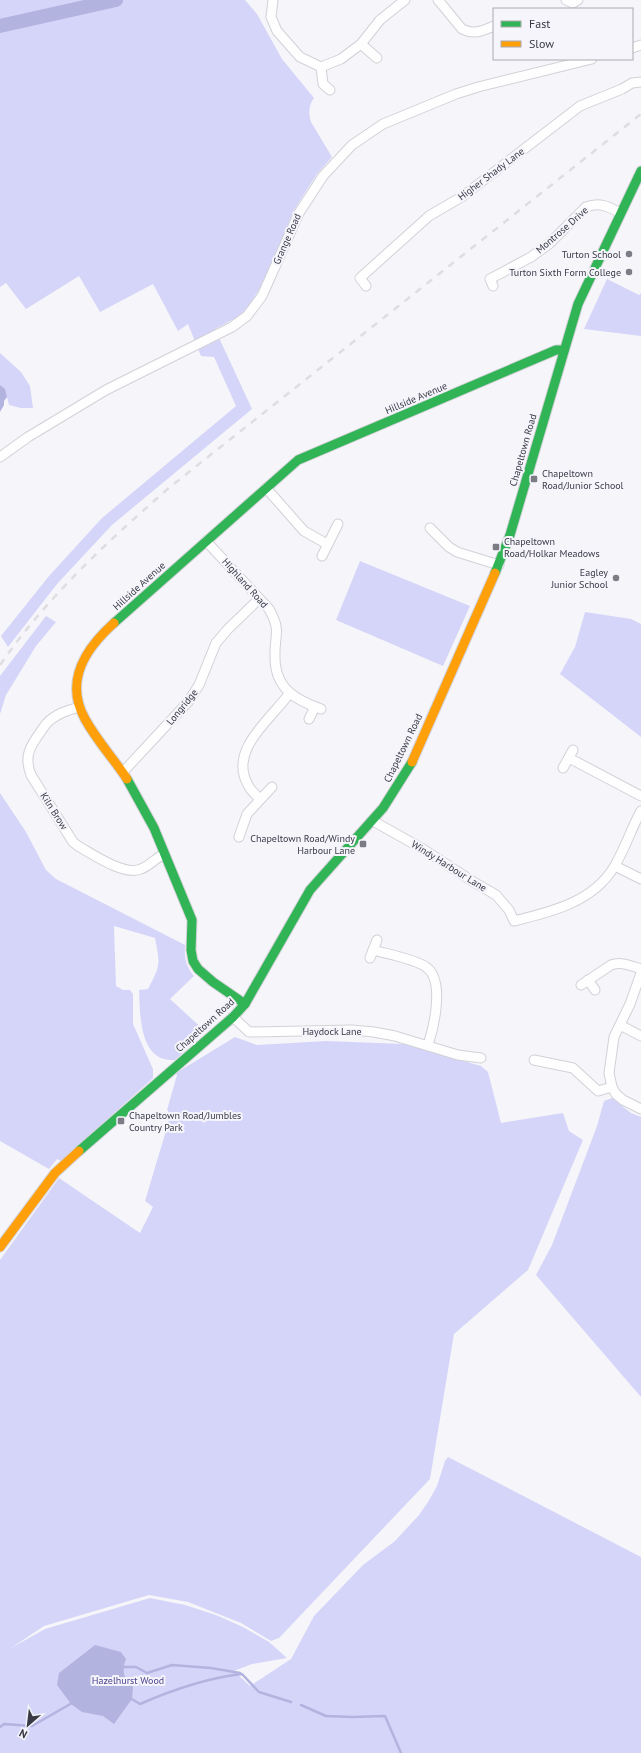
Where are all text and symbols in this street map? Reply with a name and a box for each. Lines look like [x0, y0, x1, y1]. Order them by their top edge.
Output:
legend [493, 8, 633, 60]
text: Fast [529, 16, 550, 31]
text: Slow [529, 36, 554, 51]
street label: Higher Shady Lane [455, 145, 527, 203]
street label: Montrose Drive [533, 204, 591, 256]
street label: Grange Road [270, 212, 304, 266]
place label: Turton School [562, 248, 621, 261]
marker: Turton School [624, 249, 634, 259]
place label: Turton Sixth Form College [509, 266, 621, 279]
marker: Turton Sixth Form College [624, 267, 634, 277]
street label: Hillside Avenue [383, 379, 449, 417]
street label: Chapeltown Road [506, 412, 540, 488]
place label: Chapeltown Road/Junior School [542, 467, 624, 492]
marker: Chapeltown Road/Junior School [529, 474, 539, 484]
place label: Chapeltown Road/Holkar Meadows [504, 535, 600, 560]
marker: Chapeltown Road/Holkar Meadows [491, 542, 501, 552]
street label: Highland Road [219, 555, 271, 611]
street label: Hillside Avenue [110, 559, 168, 613]
place label: Eagley Junior School [550, 566, 608, 591]
marker: Eagley Junior School [611, 573, 621, 583]
street label: Longridge [164, 686, 200, 728]
street label: Chapeltown Road [381, 712, 425, 784]
street label: Kiln Brow [37, 790, 71, 833]
place label: Chapeltown Road/Windy Harbour Lane [250, 832, 355, 857]
street label: Windy Harbour Lane [409, 838, 489, 894]
marker: Chapeltown Road/Windy Harbour Lane [358, 839, 368, 849]
street label: Chapeltown Road [173, 995, 237, 1055]
street label: Haydock Lane [302, 1025, 362, 1038]
place label: Chapeltown Road/Jumbles Country Park [129, 1109, 241, 1134]
marker: Chapeltown Road/Jumbles Country Park [116, 1116, 126, 1126]
park label: Hazelhurst Wood [92, 1674, 164, 1687]
north arrow [8, 1705, 48, 1745]
text: N [17, 1726, 30, 1742]

